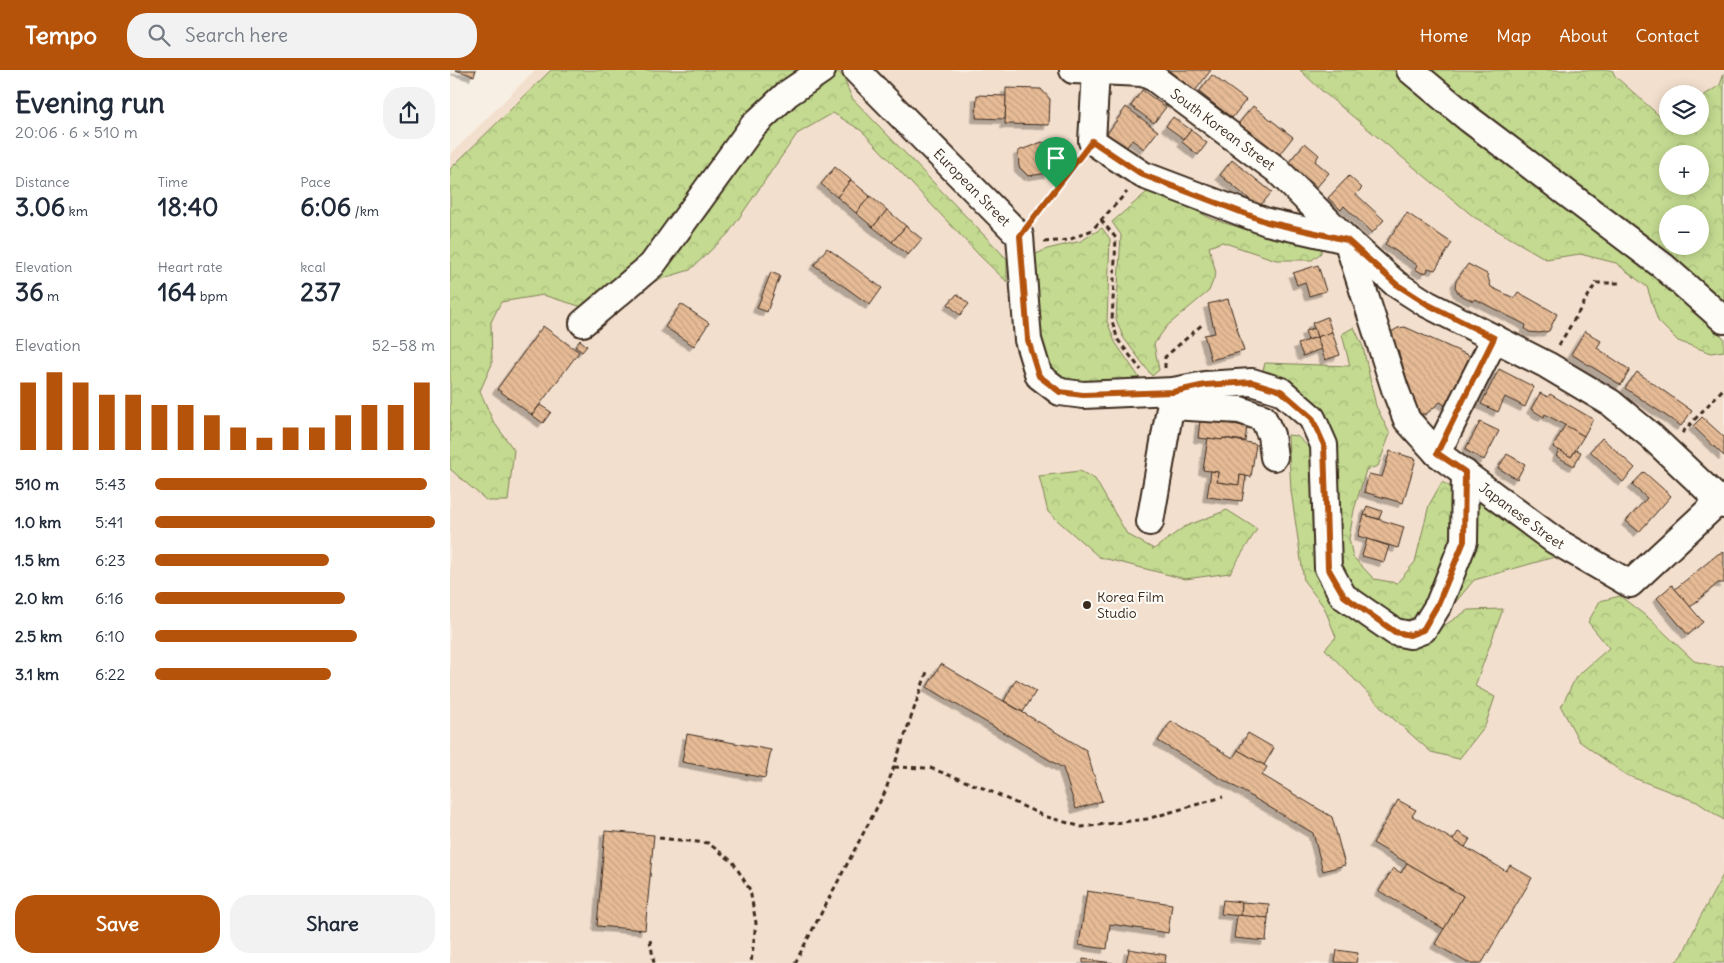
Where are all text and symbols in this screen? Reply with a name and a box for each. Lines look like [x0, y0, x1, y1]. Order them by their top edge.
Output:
search box [127, 13, 477, 58]
text: Tempo [25, 20, 97, 50]
icon: search [145, 21, 173, 49]
text: Search here [185, 23, 288, 47]
text: Home [1420, 24, 1468, 47]
text: Map [1496, 24, 1531, 47]
text: About [1559, 24, 1607, 47]
text: Contact [1635, 24, 1699, 47]
street label: South Korean Street [1167, 84, 1279, 175]
text: Evening run [15, 85, 165, 121]
map controls [1659, 85, 1709, 255]
button: layers [1659, 85, 1709, 135]
button: share [383, 87, 435, 139]
text: 20:06 · 6 × 510 m [15, 122, 138, 142]
pin [1035, 137, 1077, 188]
icon: arrive [1042, 144, 1070, 172]
street label: European Street [930, 145, 1014, 230]
button: + [1659, 145, 1709, 195]
text: Distance [15, 173, 70, 191]
text: Time [158, 173, 188, 191]
text: Pace [300, 173, 331, 191]
text: 3.06 [15, 191, 65, 223]
text: 18:40 [158, 191, 219, 223]
text: 6:06 [300, 191, 351, 223]
text: km [65, 202, 88, 220]
text: /km [351, 202, 379, 220]
button: − [1659, 205, 1709, 255]
text: Elevation [15, 258, 72, 276]
text: Heart rate [158, 258, 223, 276]
text: kcal [300, 258, 326, 276]
text: 36 [15, 276, 44, 308]
text: 164 [158, 276, 196, 308]
text: 237 [300, 276, 340, 308]
text: m [44, 287, 59, 305]
text: bpm [196, 287, 228, 305]
text: Elevation [15, 335, 81, 355]
text: 52–58 m [372, 335, 435, 355]
text: 510 m [15, 474, 59, 494]
text: 5:43 [95, 474, 126, 494]
street label: Japanese Street [1476, 479, 1568, 553]
text: 1.0 km [15, 512, 61, 532]
text: 5:41 [95, 512, 123, 532]
text: 1.5 km [15, 550, 60, 570]
text: 6:23 [95, 550, 126, 570]
text: 2.0 km [15, 588, 64, 608]
text: 6:16 [95, 588, 123, 608]
place label: Korea Film Studio [1097, 588, 1164, 622]
marker: Korea Film Studio [1081, 599, 1093, 611]
text: 2.5 km [15, 626, 62, 646]
text: 6:10 [95, 626, 125, 646]
text: 3.1 km [15, 664, 59, 684]
text: 6:22 [95, 664, 125, 684]
button: Save [15, 895, 220, 953]
button: Share [230, 895, 435, 953]

